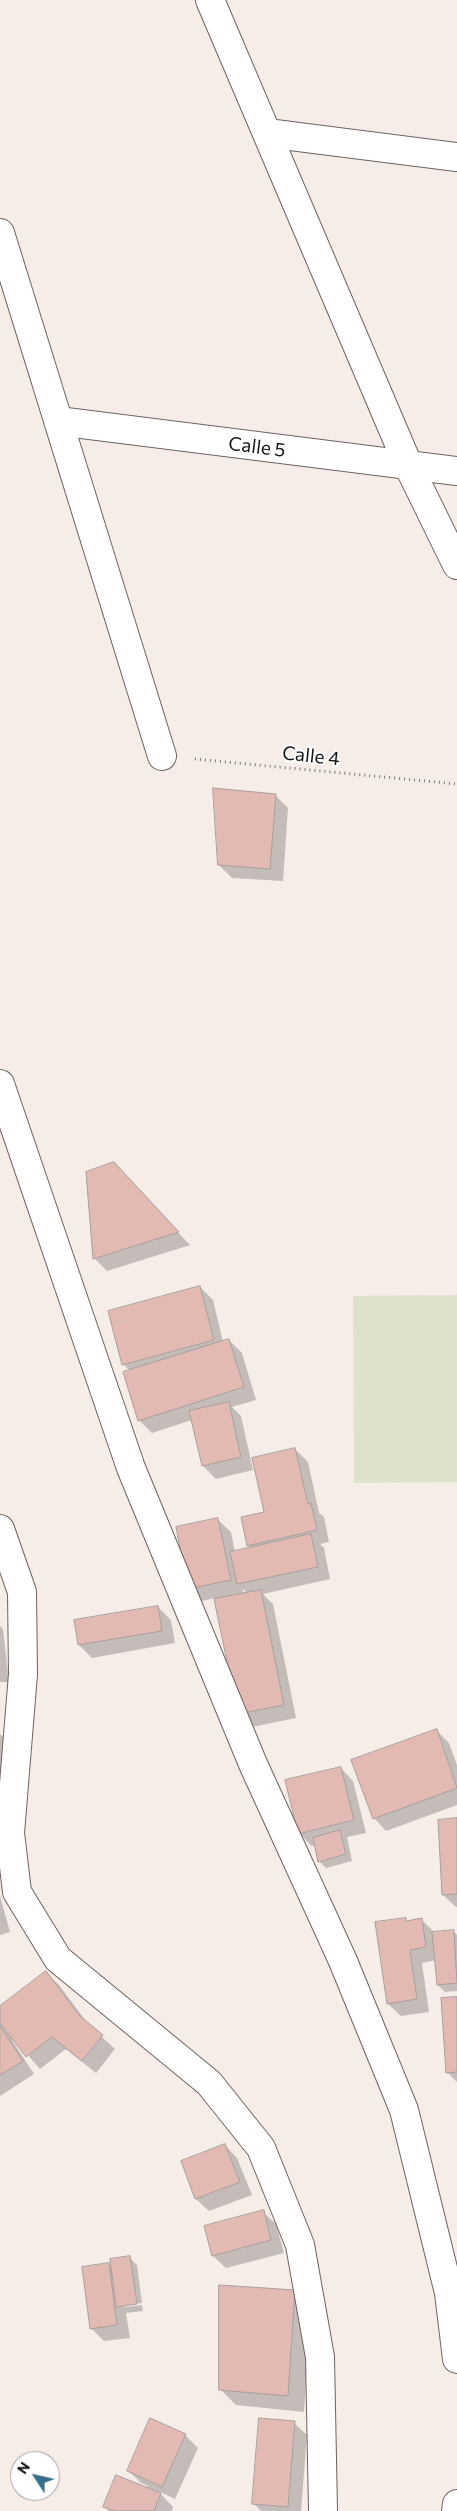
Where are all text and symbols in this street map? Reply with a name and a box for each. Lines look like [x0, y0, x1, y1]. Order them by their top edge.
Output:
street label: Calle 5 [227, 432, 287, 462]
street label: Calle 4 [281, 742, 341, 770]
north arrow [10, 2451, 60, 2501]
text: N [13, 2459, 33, 2477]

